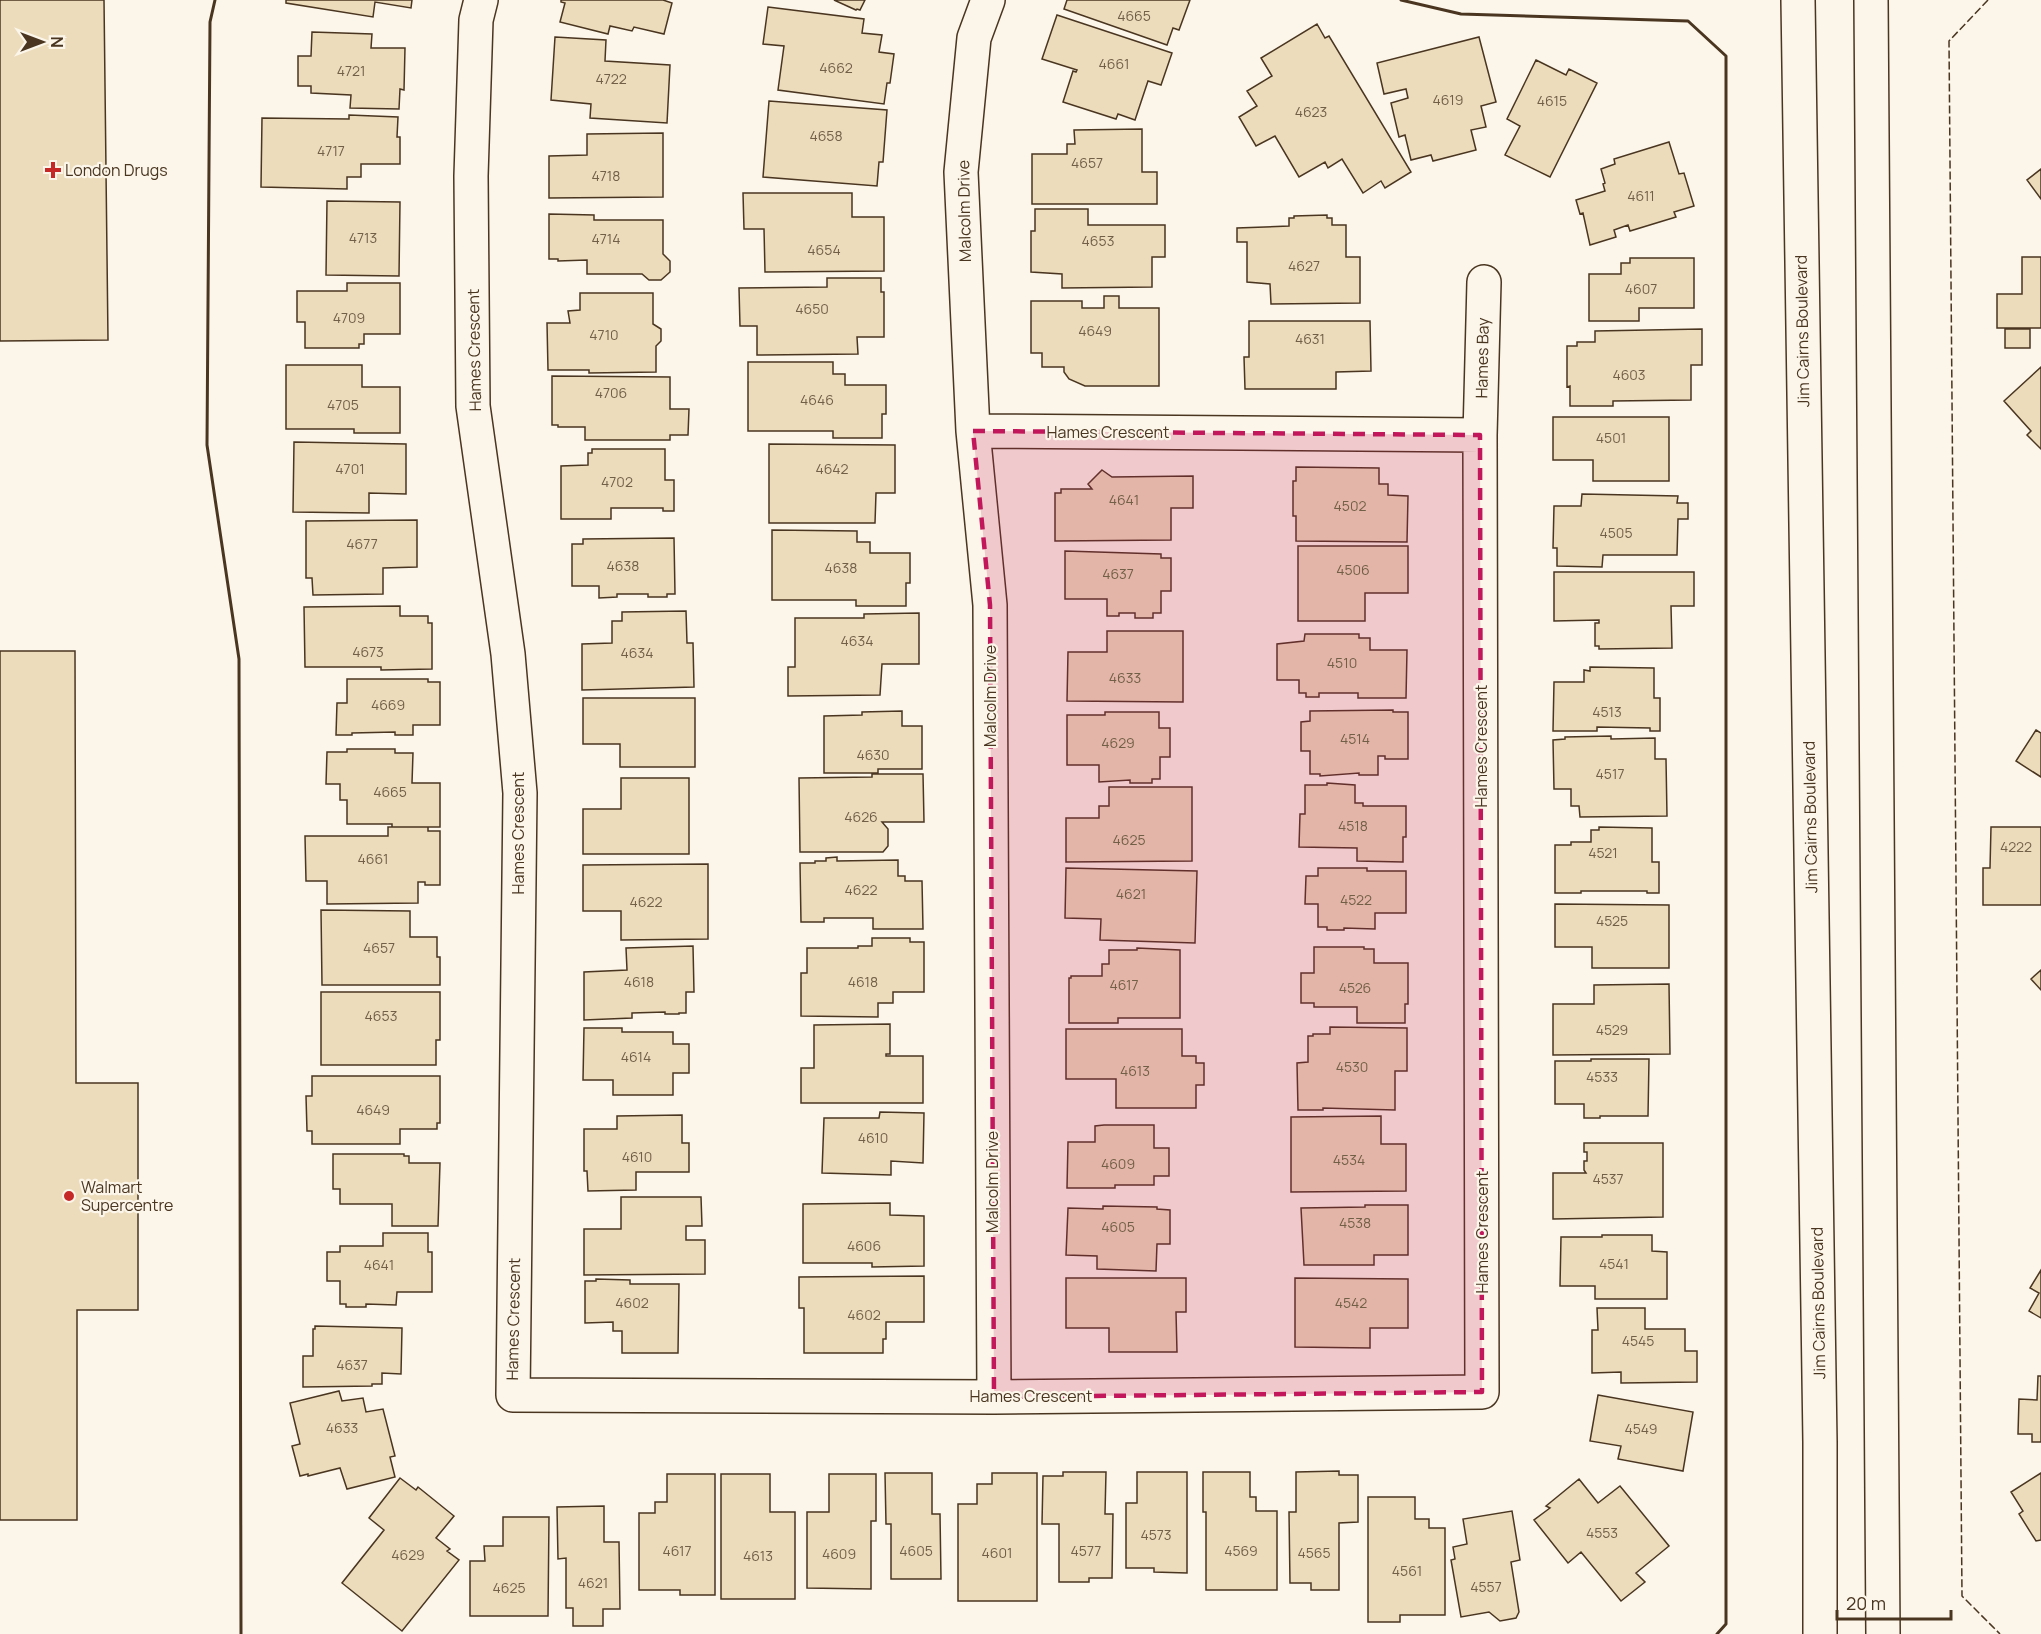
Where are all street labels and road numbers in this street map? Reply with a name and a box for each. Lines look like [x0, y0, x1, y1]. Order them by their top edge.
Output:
street label: Malcolm Drive [952, 160, 976, 262]
street label: Jim Cairns Boulevard [1790, 255, 1814, 407]
street label: Hames Crescent [462, 288, 486, 412]
street label: Hames Bay [1470, 317, 1494, 399]
street label: Hames Crescent [1047, 421, 1169, 443]
street label: Malcolm Drive [979, 645, 1001, 747]
street label: Hames Crescent [1470, 685, 1492, 807]
street label: Jim Cairns Boulevard [1798, 741, 1822, 893]
street label: Hames Crescent [507, 772, 529, 894]
street label: Malcolm Drive [981, 1131, 1003, 1233]
street label: Hames Crescent [1471, 1171, 1493, 1293]
street label: Jim Cairns Boulevard [1806, 1227, 1830, 1379]
street label: Hames Crescent [501, 1257, 525, 1381]
street label: Hames Crescent [970, 1385, 1092, 1407]

